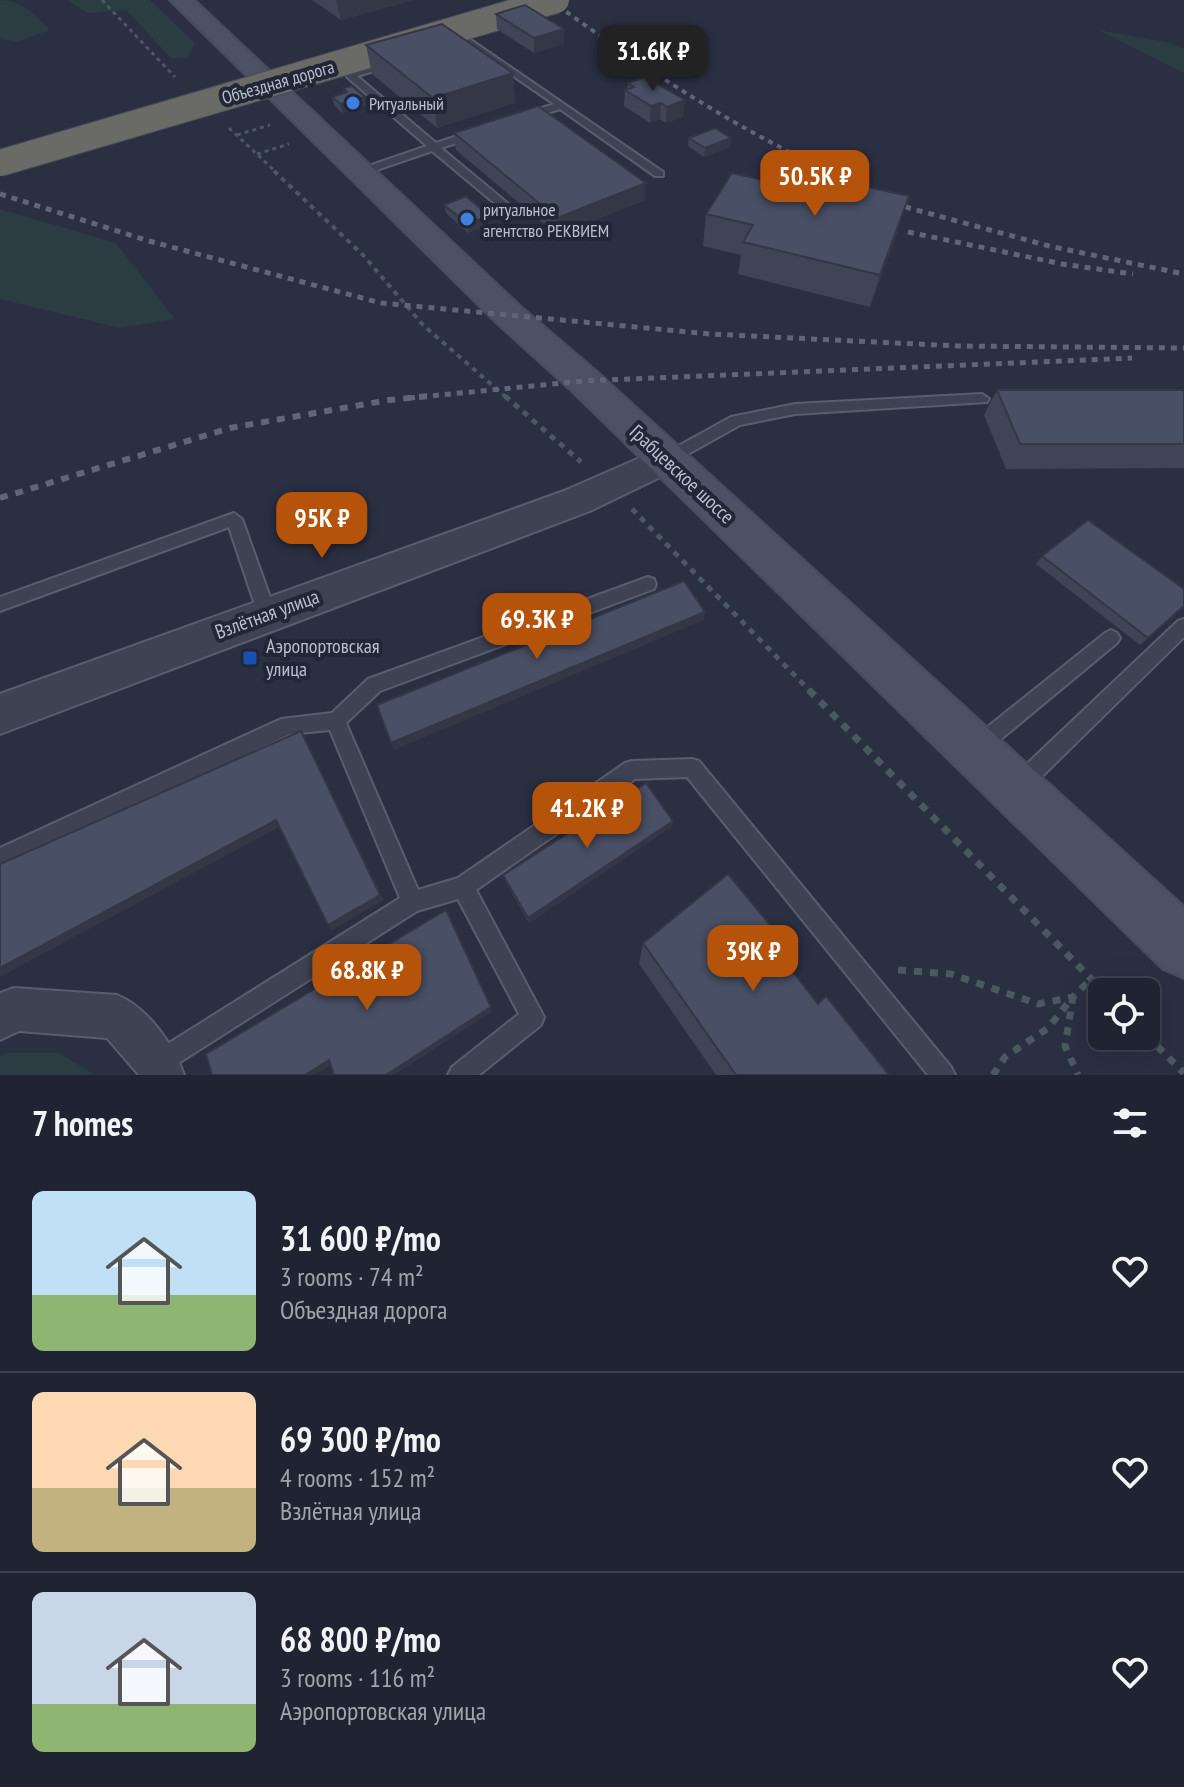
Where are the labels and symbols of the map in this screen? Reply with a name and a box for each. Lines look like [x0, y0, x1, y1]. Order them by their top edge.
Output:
pin: 31.6K ₽ [579, 25, 727, 93]
street label: Объездная дорога [219, 55, 337, 109]
place label: Ритуальный [369, 92, 444, 115]
marker: Ритуальный [344, 94, 362, 112]
pin: 50.5K ₽ [741, 150, 889, 218]
place label: ритуальное агентство РЕКВИЕМ [483, 198, 609, 242]
marker: ритуальное агентство РЕКВИЕМ [458, 210, 476, 228]
street label: Грабцевское шоссе [624, 419, 740, 529]
pin: 95K ₽ [266, 492, 378, 560]
street label: Взлётная улица [211, 583, 323, 645]
pin: 69.3K ₽ [463, 593, 611, 661]
place label: Аэропортовская улица [266, 633, 379, 682]
marker: Аэропортовская улица [241, 649, 259, 667]
pin: 41.2K ₽ [513, 782, 661, 850]
pin: 39K ₽ [697, 925, 809, 993]
pin: 68.8K ₽ [293, 944, 441, 1012]

